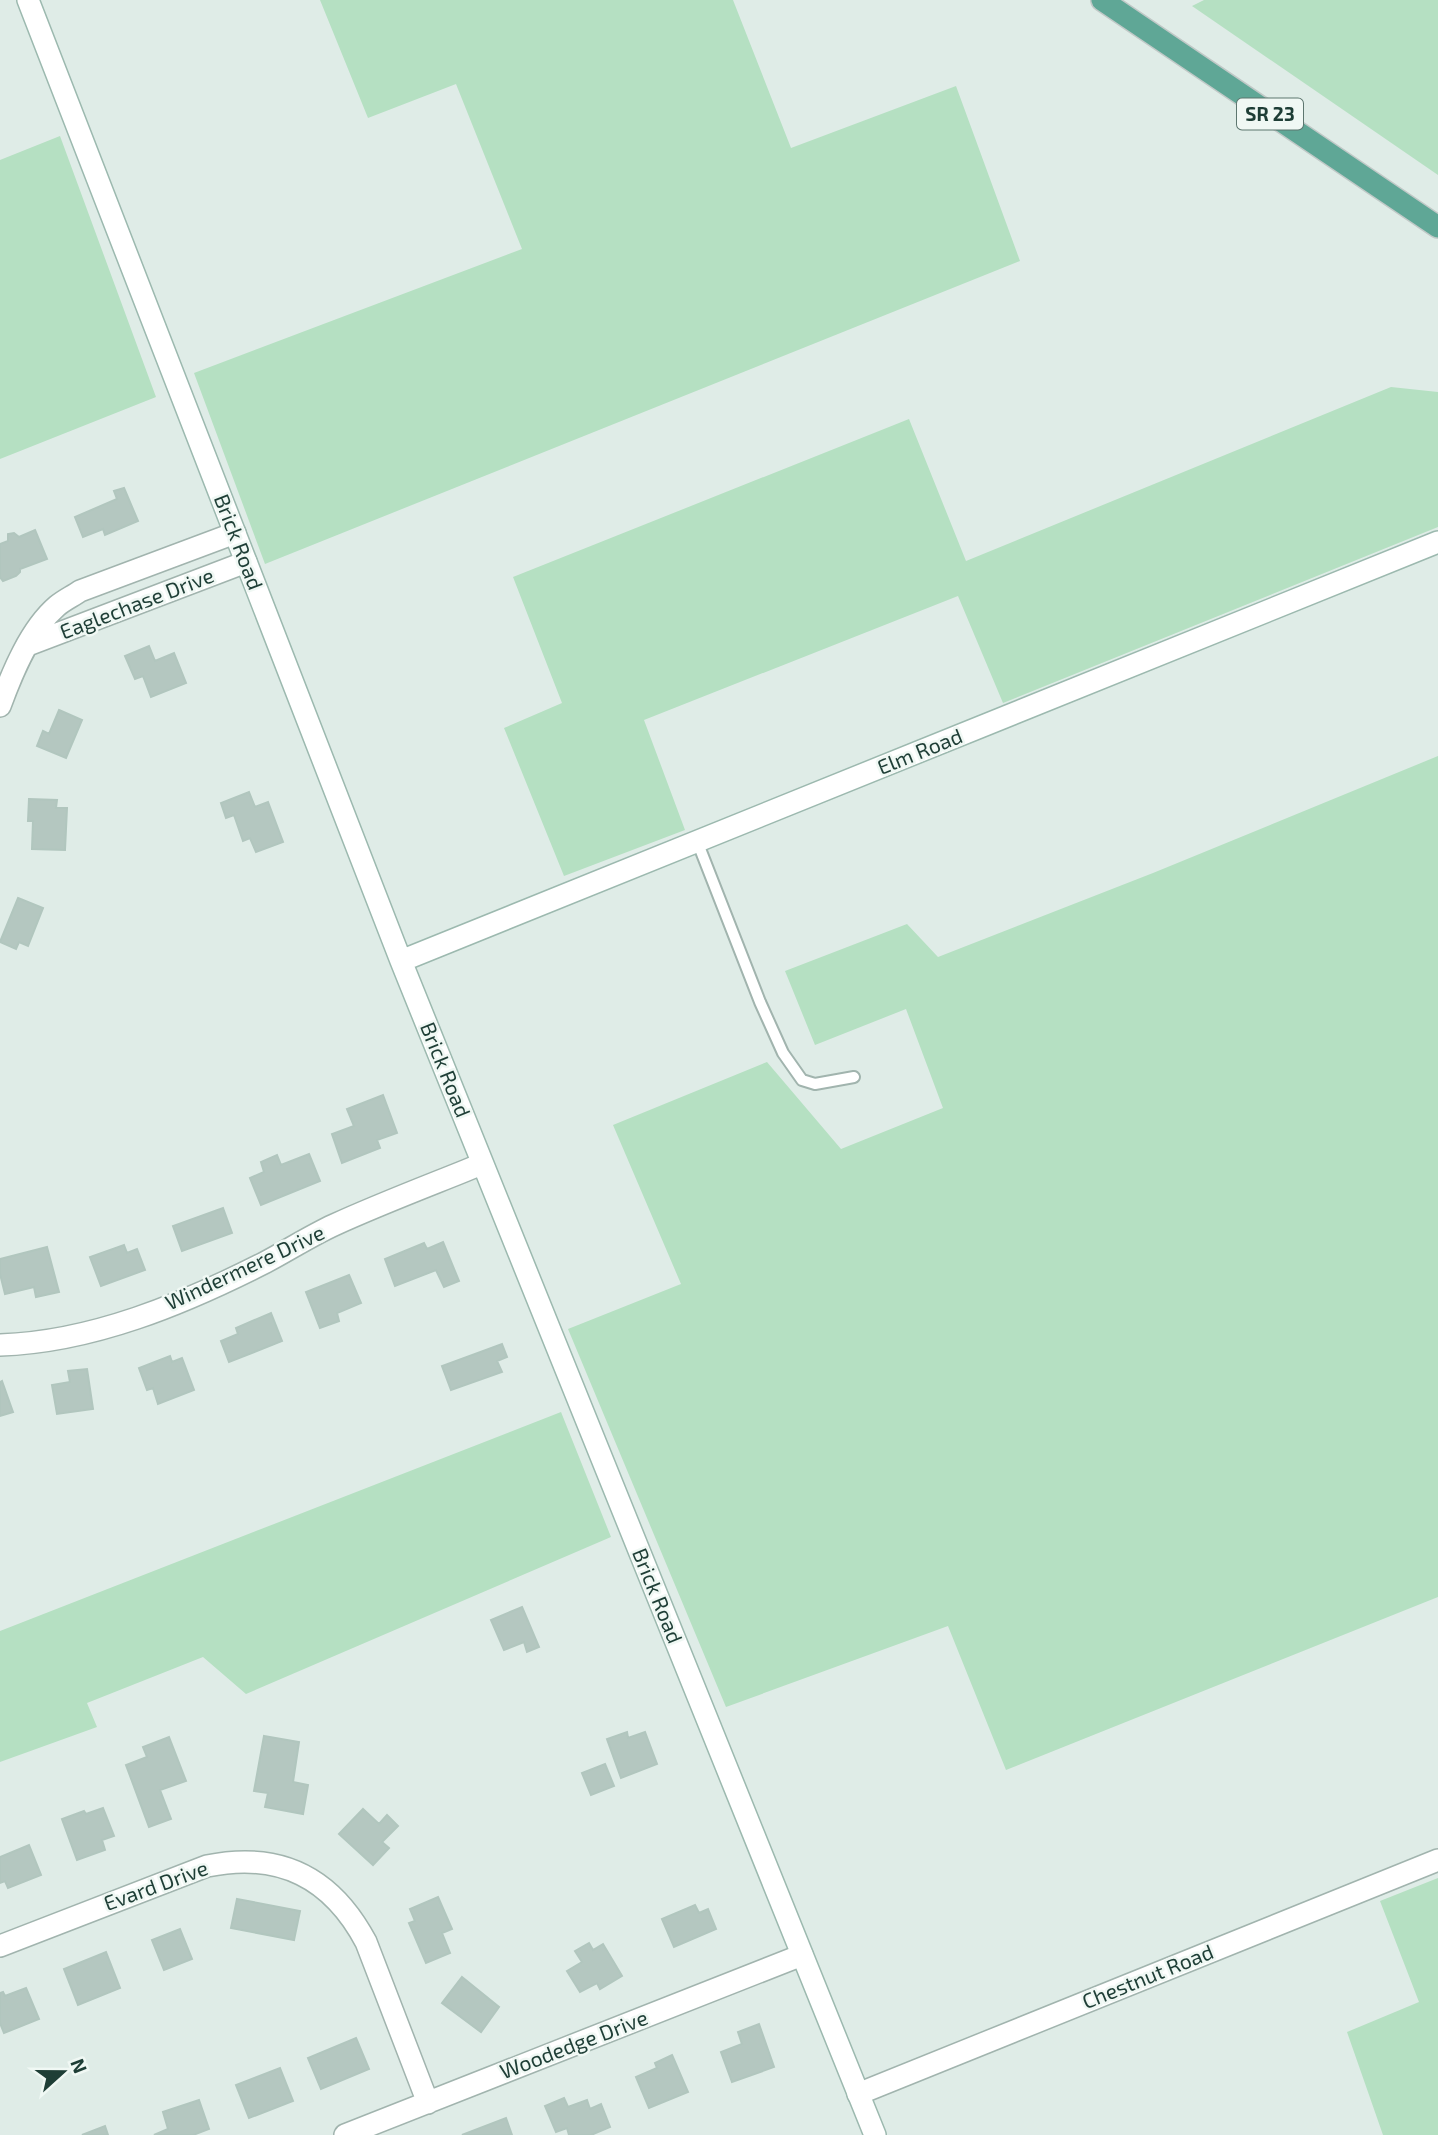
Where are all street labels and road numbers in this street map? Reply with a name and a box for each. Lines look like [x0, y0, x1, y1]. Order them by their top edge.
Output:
road number: SR 23 [1237, 98, 1303, 130]
street label: Brick Road [210, 490, 269, 593]
street label: Eaglechase Drive [56, 562, 217, 643]
street label: Elm Road [873, 722, 966, 779]
street label: Brick Road [416, 1018, 477, 1121]
street label: Windermere Drive [161, 1219, 328, 1314]
street label: Brick Road [628, 1544, 689, 1647]
street label: Evard Drive [100, 1854, 211, 1915]
street label: Chestnut Road [1078, 1938, 1217, 2013]
street label: Woodedge Drive [496, 2004, 651, 2083]

